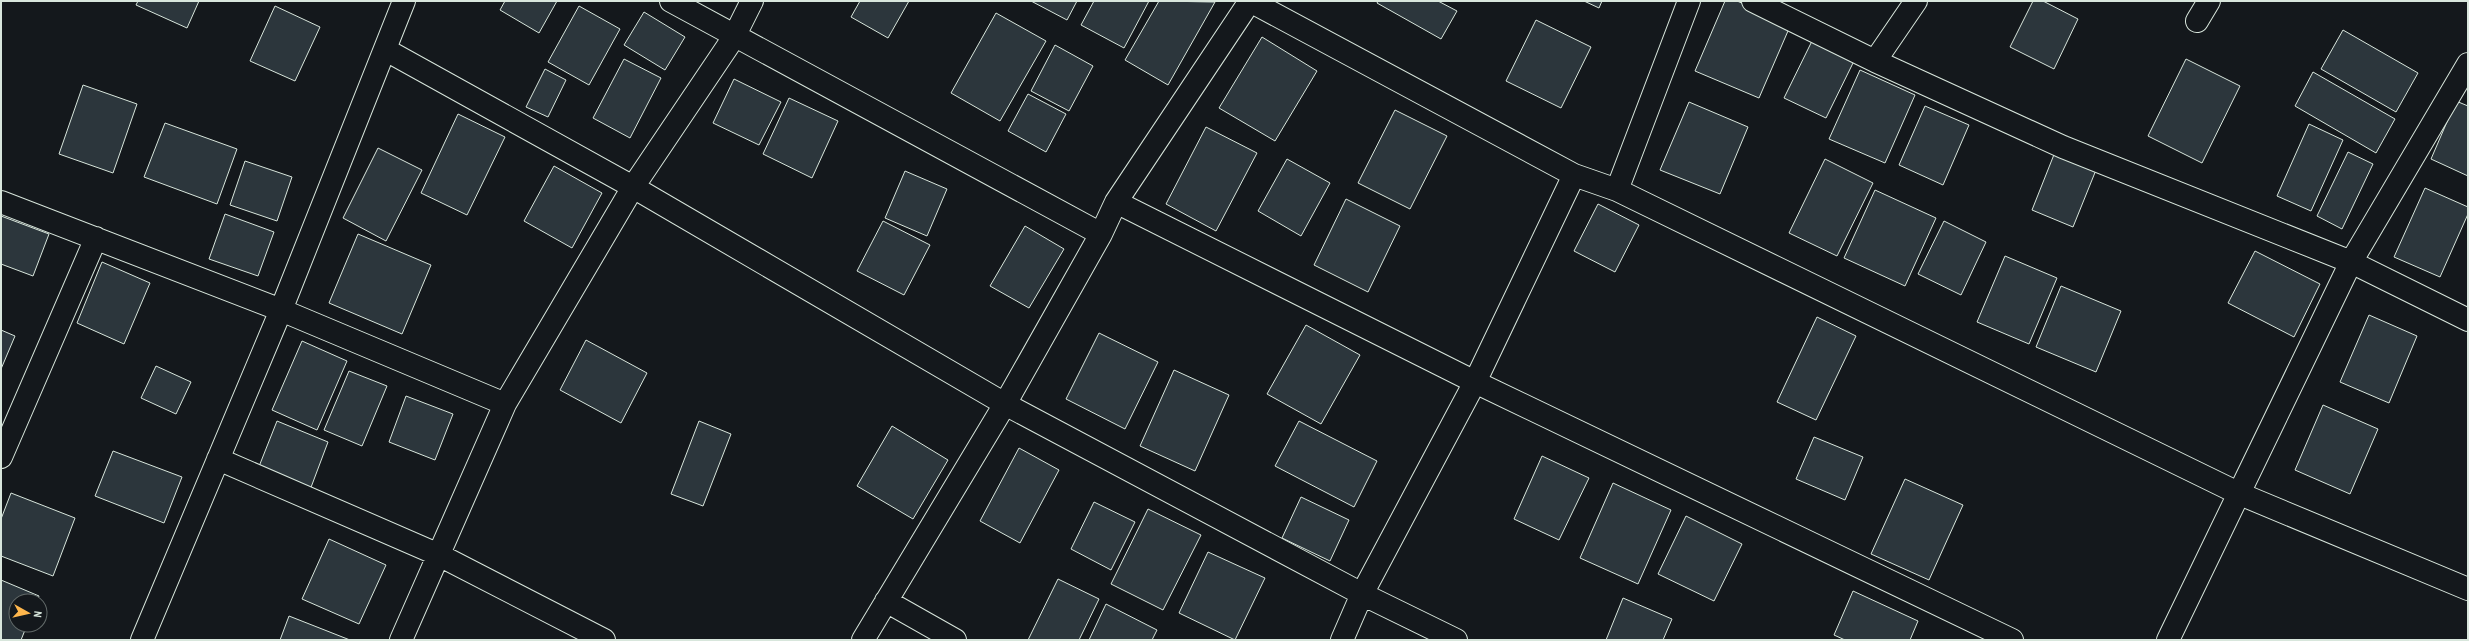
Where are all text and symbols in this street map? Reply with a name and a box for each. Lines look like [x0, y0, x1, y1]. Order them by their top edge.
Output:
north arrow [8, 593, 48, 633]
text: N [31, 610, 45, 619]

